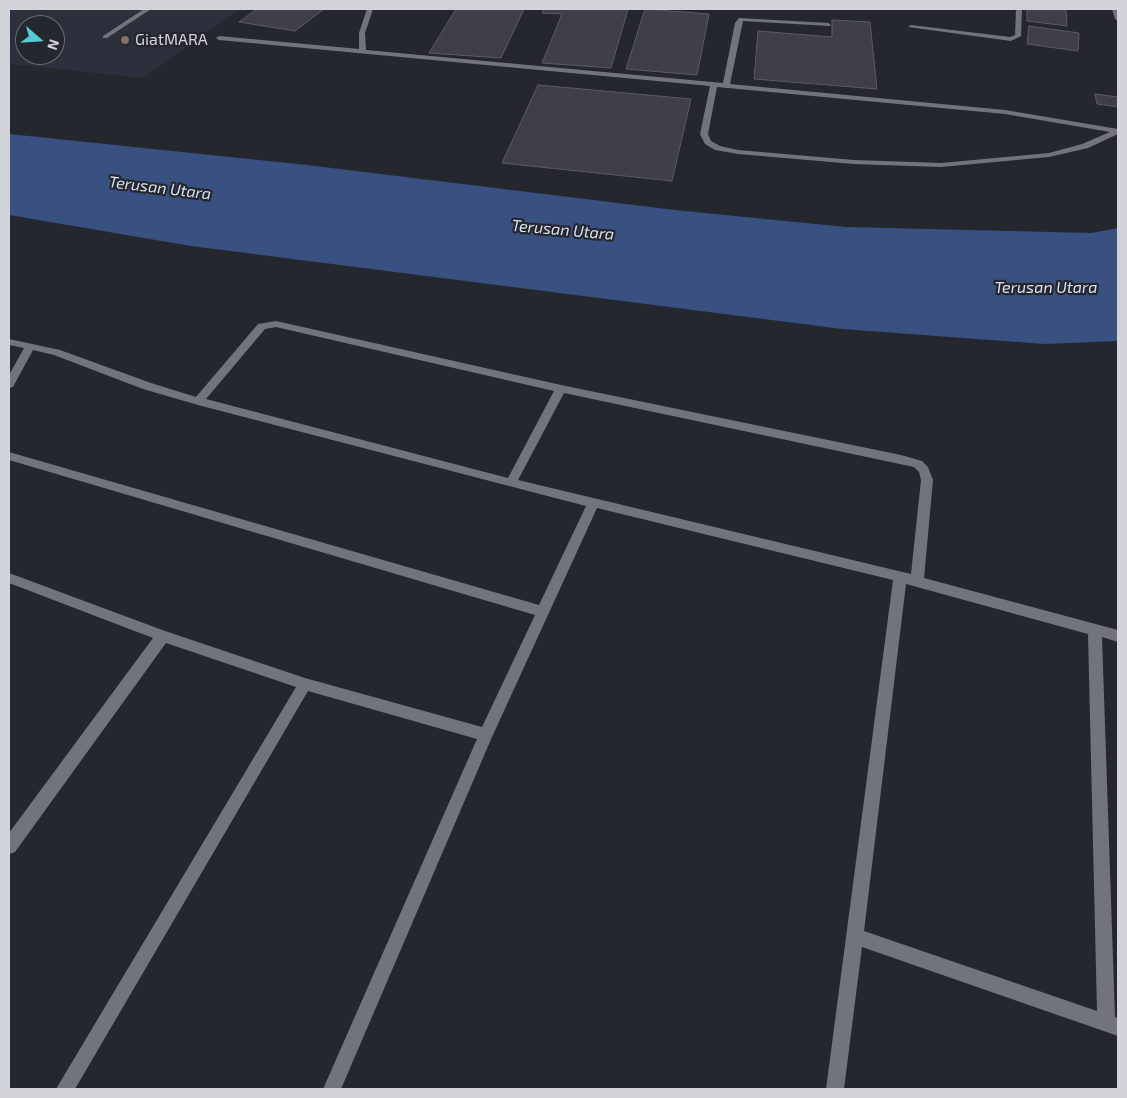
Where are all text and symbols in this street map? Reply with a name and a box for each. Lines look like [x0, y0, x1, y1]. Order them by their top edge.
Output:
north arrow [15, 15, 65, 65]
place label: GiatMARA [135, 30, 208, 50]
marker: GiatMARA [119, 34, 131, 46]
text: N [44, 37, 63, 52]
water label: Terusan Utara [108, 172, 212, 204]
water label: Terusan Utara [511, 216, 615, 244]
water label: Terusan Utara [995, 278, 1097, 298]

